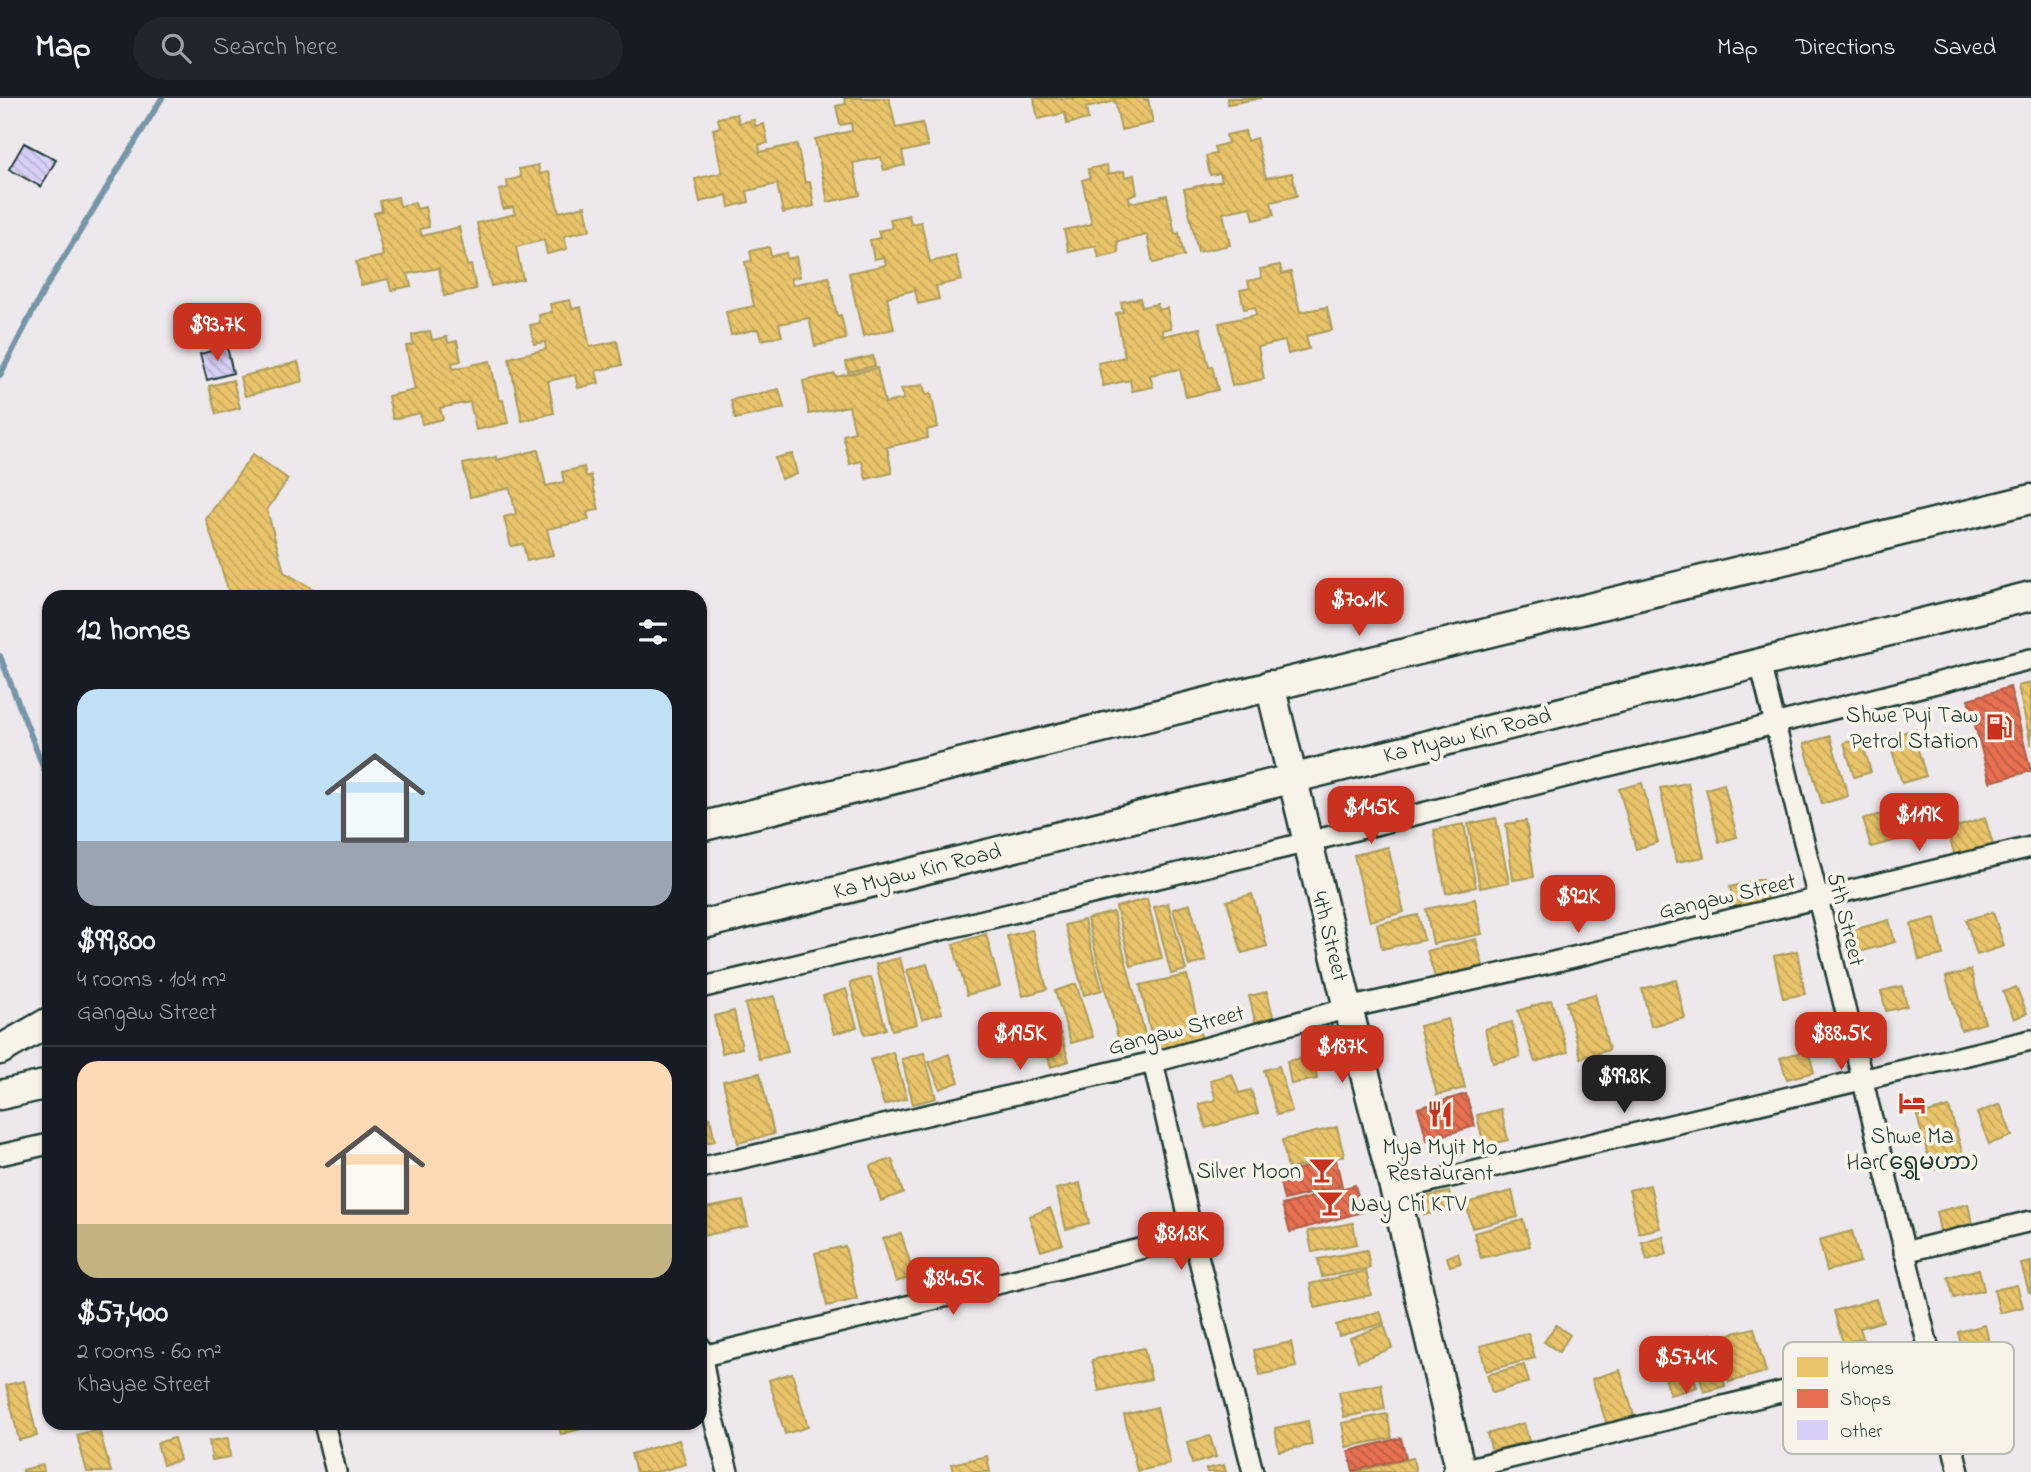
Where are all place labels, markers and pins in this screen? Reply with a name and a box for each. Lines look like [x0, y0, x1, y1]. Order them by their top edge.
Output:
pin: $93.7K [160, 303, 274, 363]
pin: $70.1K [1302, 578, 1416, 638]
place label: Shwe Pyi Taw Petrol Station [1846, 700, 1978, 759]
fuel station icon: Shwe Pyi Taw Petrol Station [1984, 712, 2014, 742]
pin: $145K [1322, 786, 1420, 846]
pin: $119K [1870, 794, 1968, 853]
pin: $92K [1537, 876, 1619, 935]
pin: $195K [971, 1012, 1069, 1072]
pin: $88.5K [1784, 1012, 1898, 1072]
pin: $187K [1293, 1026, 1391, 1085]
pin: $99.8K [1567, 1056, 1681, 1115]
hotel icon: Shwe Ma Har(‌‌ရွှေမဟာ) [1897, 1088, 1927, 1118]
restaurant icon: Mya Myit Mo Restaurant [1425, 1099, 1455, 1129]
place label: Shwe Ma Har(‌‌ရွှေမဟာ) [1846, 1121, 1978, 1180]
place label: Mya Myit Mo Restaurant [1382, 1132, 1498, 1191]
bar icon: Silver Moon [1307, 1155, 1337, 1185]
place label: Silver Moon [1196, 1156, 1301, 1189]
bar icon: Nay Chi KTV [1315, 1188, 1345, 1218]
place label: Nay Chi KTV [1351, 1189, 1466, 1224]
pin: $81.8K [1124, 1212, 1238, 1272]
pin: $84.5K [896, 1258, 1010, 1317]
pin: $57.4K [1629, 1336, 1743, 1396]

